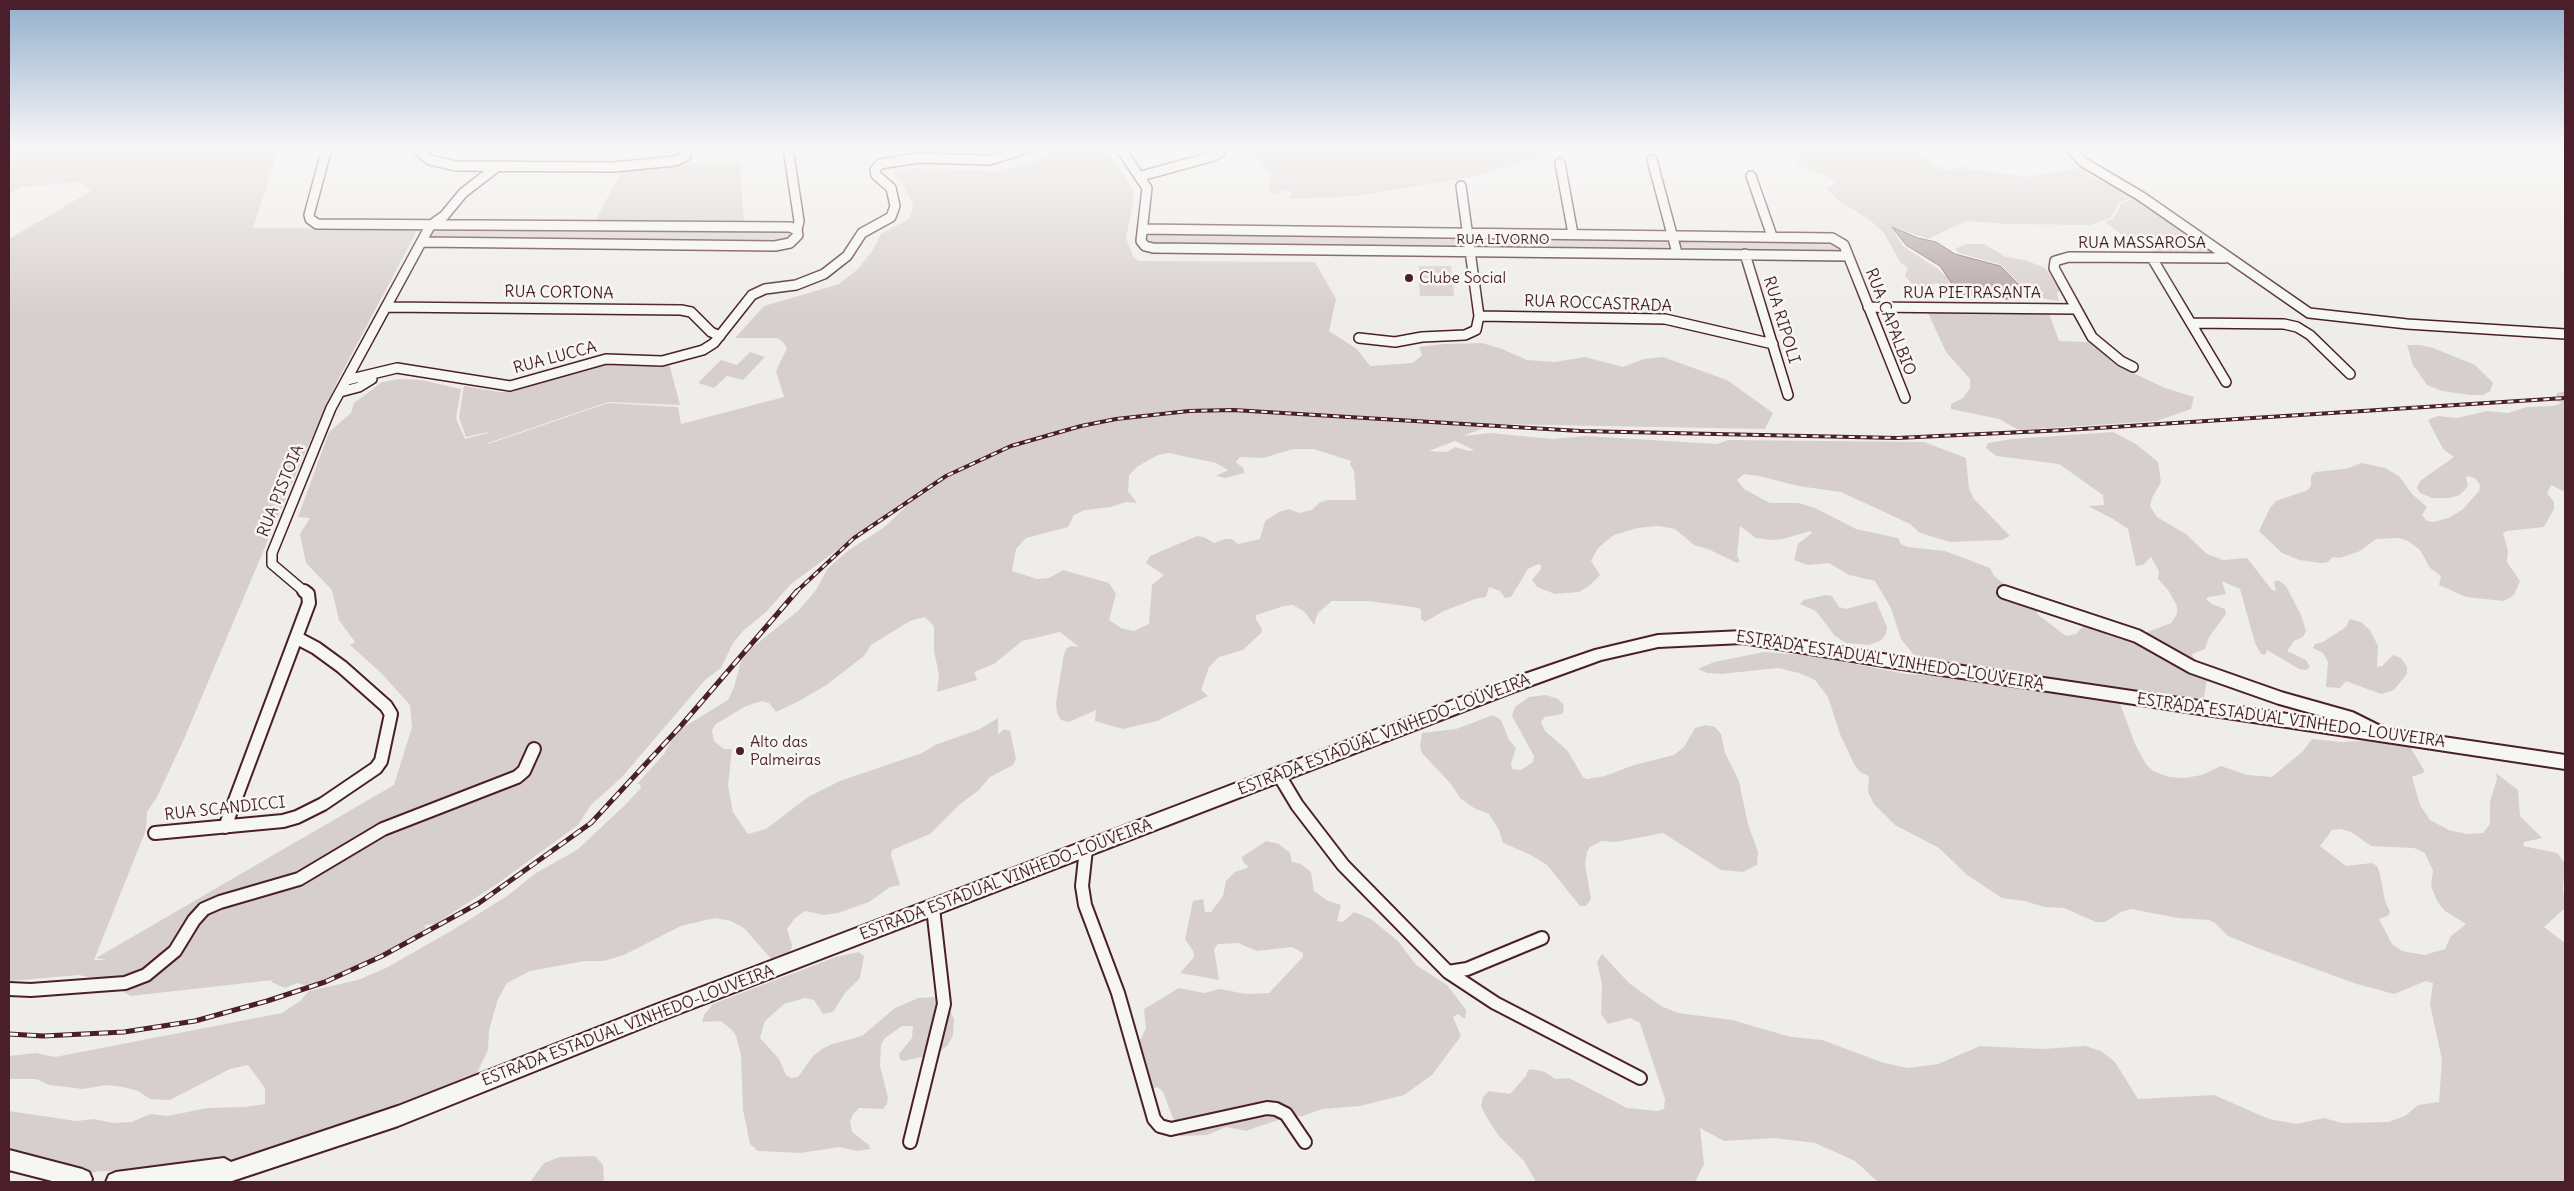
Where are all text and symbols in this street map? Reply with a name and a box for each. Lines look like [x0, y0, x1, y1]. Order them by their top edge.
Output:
street label: RUA LIVORNO [1456, 232, 1550, 248]
street label: RUA MASSAROSA [2078, 233, 2206, 253]
street label: RUA CAPALBIO [1861, 266, 1919, 378]
place label: Clube Social [1419, 268, 1506, 288]
marker: Clube Social [1403, 272, 1415, 284]
street label: RUA RIPOLI [1759, 274, 1803, 366]
street label: RUA CORTONA [504, 282, 614, 304]
street label: RUA PIETRASANTA [1903, 283, 2041, 303]
street label: RUA ROCCASTRADA [1524, 292, 1672, 316]
street label: RUA LUCCA [511, 338, 599, 378]
street label: RUA PISTOIA [254, 442, 308, 540]
street label: ESTRADA ESTADUAL VINHEDO-LOUVEIRA [1735, 627, 2045, 695]
street label: ESTRADA ESTADUAL VINHEDO-LOUVEIRA [1235, 670, 1533, 800]
street label: ESTRADA ESTADUAL VINHEDO-LOUVEIRA [2135, 690, 2447, 752]
place label: Alto das Palmeiras [750, 732, 821, 770]
marker: Alto das Palmeiras [734, 745, 746, 757]
street label: RUA SCANDICCI [164, 793, 286, 825]
street label: ESTRADA ESTADUAL VINHEDO-LOUVEIRA [857, 815, 1155, 945]
street label: ESTRADA ESTADUAL VINHEDO-LOUVEIRA [479, 961, 777, 1091]

